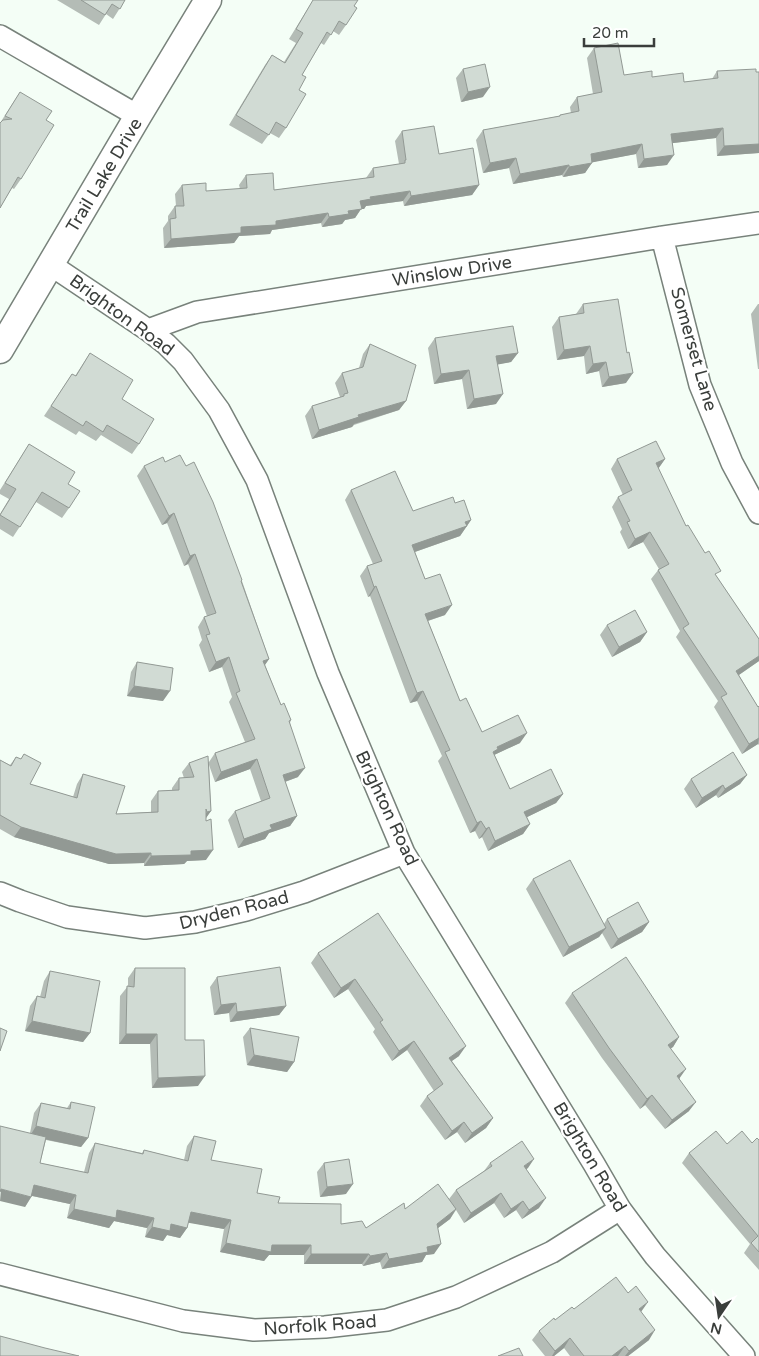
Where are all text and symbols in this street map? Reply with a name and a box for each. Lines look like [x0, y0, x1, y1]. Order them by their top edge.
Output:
scale bar [584, 15, 654, 47]
text: 20 m [592, 24, 629, 42]
street label: Trail Lake Drive [61, 114, 147, 236]
street label: Winslow Drive [391, 251, 513, 291]
street label: Brighton Road [65, 270, 179, 360]
street label: Somerset Lane [666, 285, 722, 413]
street label: Brighton Road [351, 747, 423, 869]
street label: Dryden Road [177, 886, 291, 934]
street label: Brighton Road [549, 1098, 631, 1216]
north arrow [694, 1291, 744, 1341]
street label: Norfolk Road [263, 1310, 377, 1340]
text: N [709, 1319, 724, 1338]

